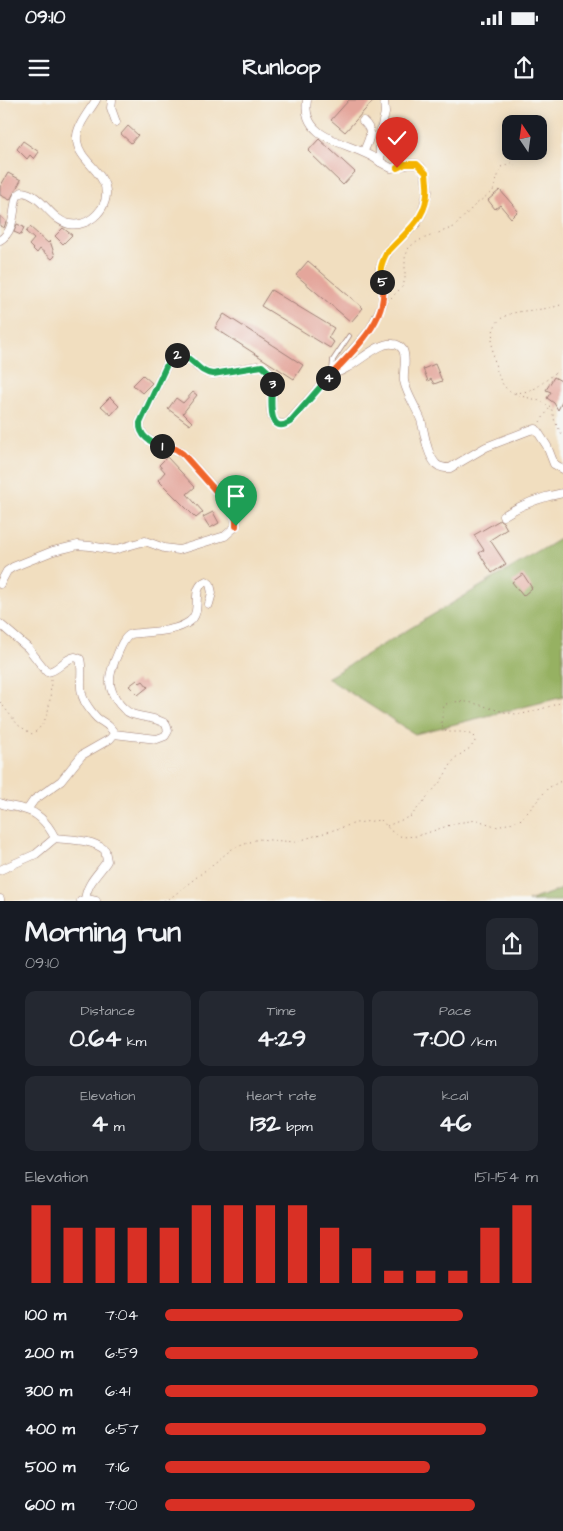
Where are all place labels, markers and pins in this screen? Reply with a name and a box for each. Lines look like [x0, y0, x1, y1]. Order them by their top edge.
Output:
pin [376, 117, 418, 168]
pin: 5 [370, 270, 394, 294]
pin: 2 [164, 342, 190, 368]
pin: 4 [316, 366, 340, 390]
pin: 3 [260, 372, 284, 396]
pin: 1 [150, 434, 174, 458]
pin [215, 475, 257, 526]

